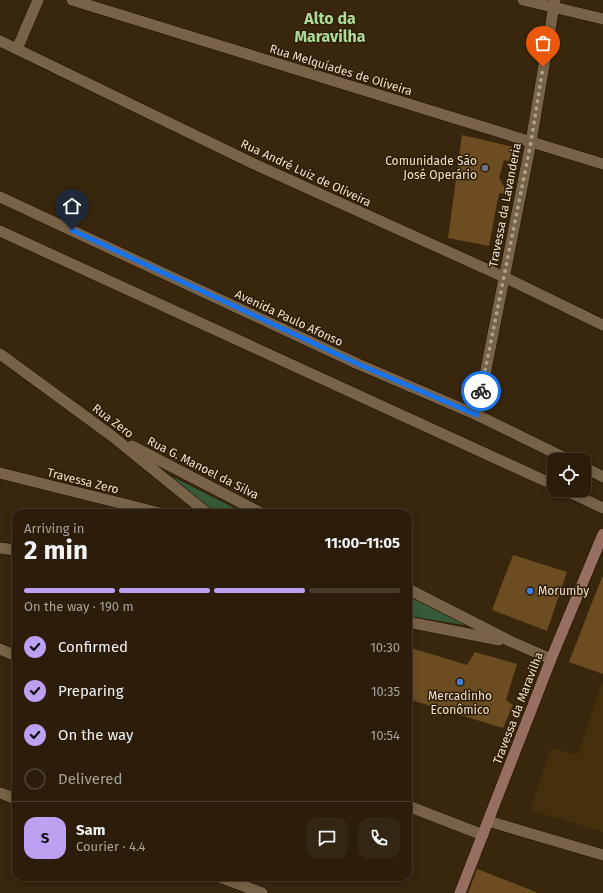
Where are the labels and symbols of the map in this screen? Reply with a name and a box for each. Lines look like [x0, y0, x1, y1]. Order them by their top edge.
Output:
district label: Alto da Maravilha [294, 9, 366, 46]
pin [526, 26, 560, 67]
street label: Rua Melquíades de Oliveira [268, 42, 414, 98]
street label: Rua André Luiz de Oliveira [239, 137, 373, 209]
street label: Travessa da Lavanderia [486, 142, 524, 268]
place label: Comunidade São José Operário [385, 154, 477, 182]
marker: Comunidade São José Operário [480, 163, 490, 173]
pin [55, 189, 89, 230]
street label: Avenida Paulo Afonso [233, 287, 345, 349]
courier [461, 371, 501, 411]
street label: Rua Zero [90, 401, 136, 441]
street label: Rua G. Manoel da Silva [145, 434, 261, 502]
street label: Travessa Zero [46, 465, 120, 497]
place label: Morumby [538, 584, 589, 598]
marker: Morumby [525, 586, 535, 596]
street label: Travessa da Maravilha [490, 650, 546, 766]
marker: Mercadinho Econômico [455, 677, 465, 687]
place label: Mercadinho Econômico [428, 689, 492, 717]

